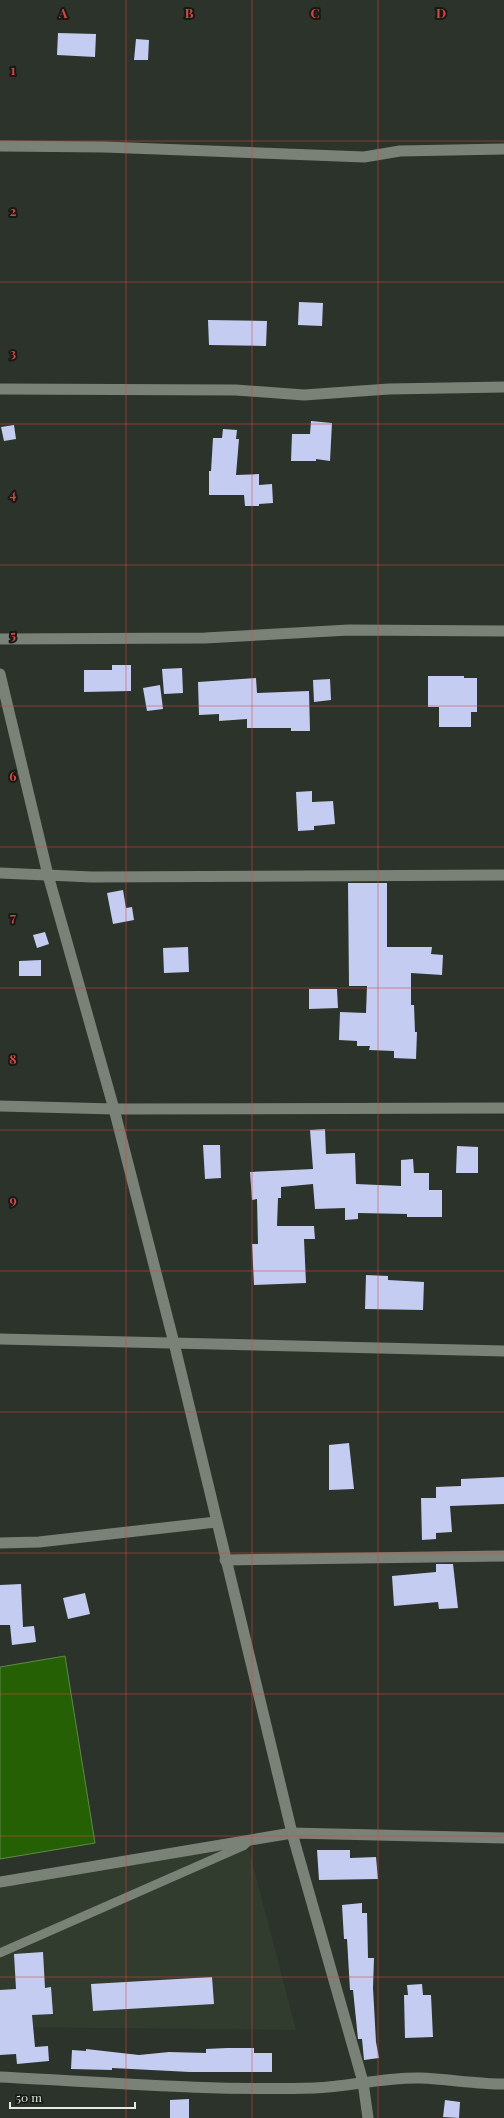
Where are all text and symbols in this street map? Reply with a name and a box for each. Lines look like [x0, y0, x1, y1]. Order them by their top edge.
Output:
text: A [58, 4, 68, 21]
text: B [185, 4, 194, 21]
text: C [310, 4, 320, 21]
text: D [436, 4, 446, 21]
text: 1 [11, 61, 16, 78]
text: 2 [10, 202, 17, 219]
text: 3 [10, 344, 16, 361]
text: 4 [10, 485, 17, 502]
text: 5 [10, 626, 16, 643]
text: 6 [9, 767, 17, 784]
text: 7 [10, 908, 16, 925]
text: 8 [9, 1050, 17, 1067]
text: 9 [9, 1191, 17, 1208]
scale bar [10, 2084, 135, 2110]
text: 50 m [16, 2089, 42, 2105]

